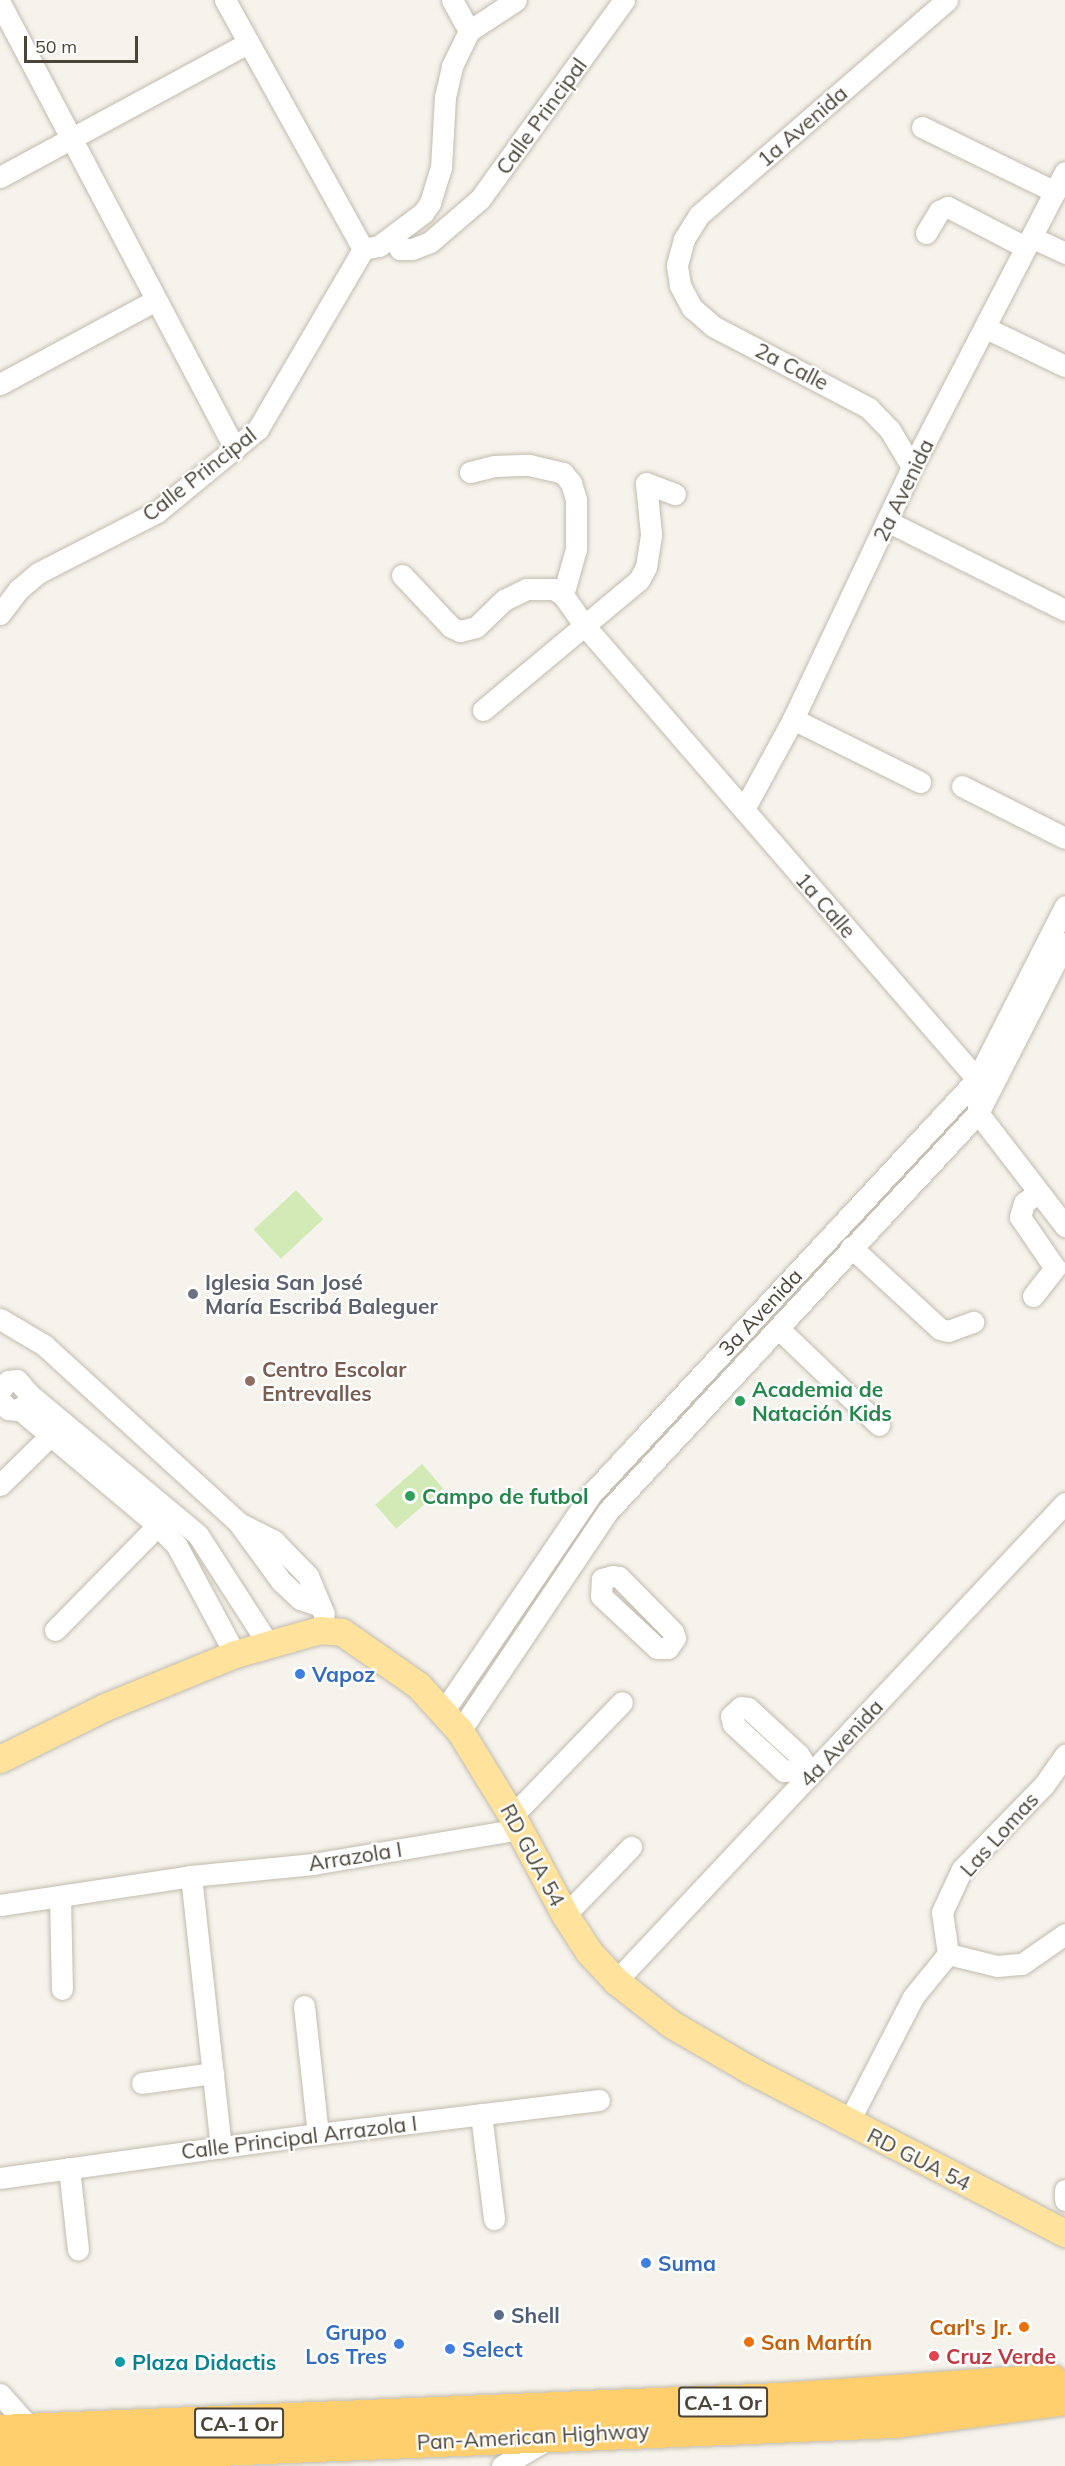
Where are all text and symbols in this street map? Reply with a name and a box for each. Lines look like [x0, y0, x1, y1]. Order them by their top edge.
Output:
scale bar [27, 24, 141, 62]
text: 50 m [35, 35, 77, 58]
street label: Calle Principal [490, 53, 592, 179]
street label: 1a Avenida [752, 80, 852, 172]
street label: 2a Calle [751, 337, 833, 395]
street label: Calle Principal [137, 422, 261, 526]
street label: 2a Avenida [867, 435, 939, 545]
street label: 1a Calle [791, 867, 861, 943]
street label: 3a Avenida [713, 1263, 807, 1361]
place label: Iglesia San José María Escribá Baleguer [205, 1269, 438, 1319]
marker: Iglesia San José María Escribá Baleguer [186, 1287, 200, 1301]
place label: Centro Escolar Entrevalles [262, 1356, 407, 1406]
marker: Centro Escolar Entrevalles [243, 1374, 257, 1388]
place label: Academia de Natación Kids [752, 1376, 892, 1426]
marker: Academia de Natación Kids [733, 1394, 747, 1408]
place label: Campo de futbol [422, 1483, 589, 1509]
marker: Campo de futbol [403, 1489, 417, 1503]
place label: Vapoz [312, 1661, 375, 1687]
marker: Vapoz [293, 1667, 307, 1681]
street label: 4a Avenida [794, 1694, 888, 1792]
street label: Las Lomas [955, 1787, 1043, 1881]
street label: RD GUA 54 [495, 1799, 571, 1911]
street label: Arrazola I [306, 1836, 404, 1876]
street label: Calle Principal Arrazola I [180, 2110, 418, 2164]
street label: RD GUA 54 [863, 2122, 975, 2196]
place label: Suma [658, 2250, 716, 2276]
marker: Suma [639, 2256, 653, 2270]
place label: Shell [511, 2302, 560, 2328]
marker: Shell [492, 2308, 506, 2322]
place label: Carl's Jr. [929, 2314, 1012, 2340]
place label: Grupo Los Tres [305, 2319, 387, 2369]
marker: Carl's Jr. [1017, 2320, 1031, 2334]
place label: San Martín [761, 2329, 872, 2355]
marker: San Martín [742, 2335, 756, 2349]
place label: Select [462, 2336, 523, 2362]
marker: Grupo Los Tres [392, 2337, 406, 2351]
marker: Select [443, 2342, 457, 2356]
place label: Cruz Verde [946, 2343, 1056, 2369]
place label: Plaza Didactis [132, 2349, 276, 2375]
marker: Cruz Verde [927, 2349, 941, 2363]
marker: Plaza Didactis [113, 2355, 127, 2369]
road number: CA-1 Or [678, 2385, 768, 2419]
road number: CA-1 Or [194, 2406, 284, 2440]
street label: Pan-American Highway [416, 2417, 650, 2455]

